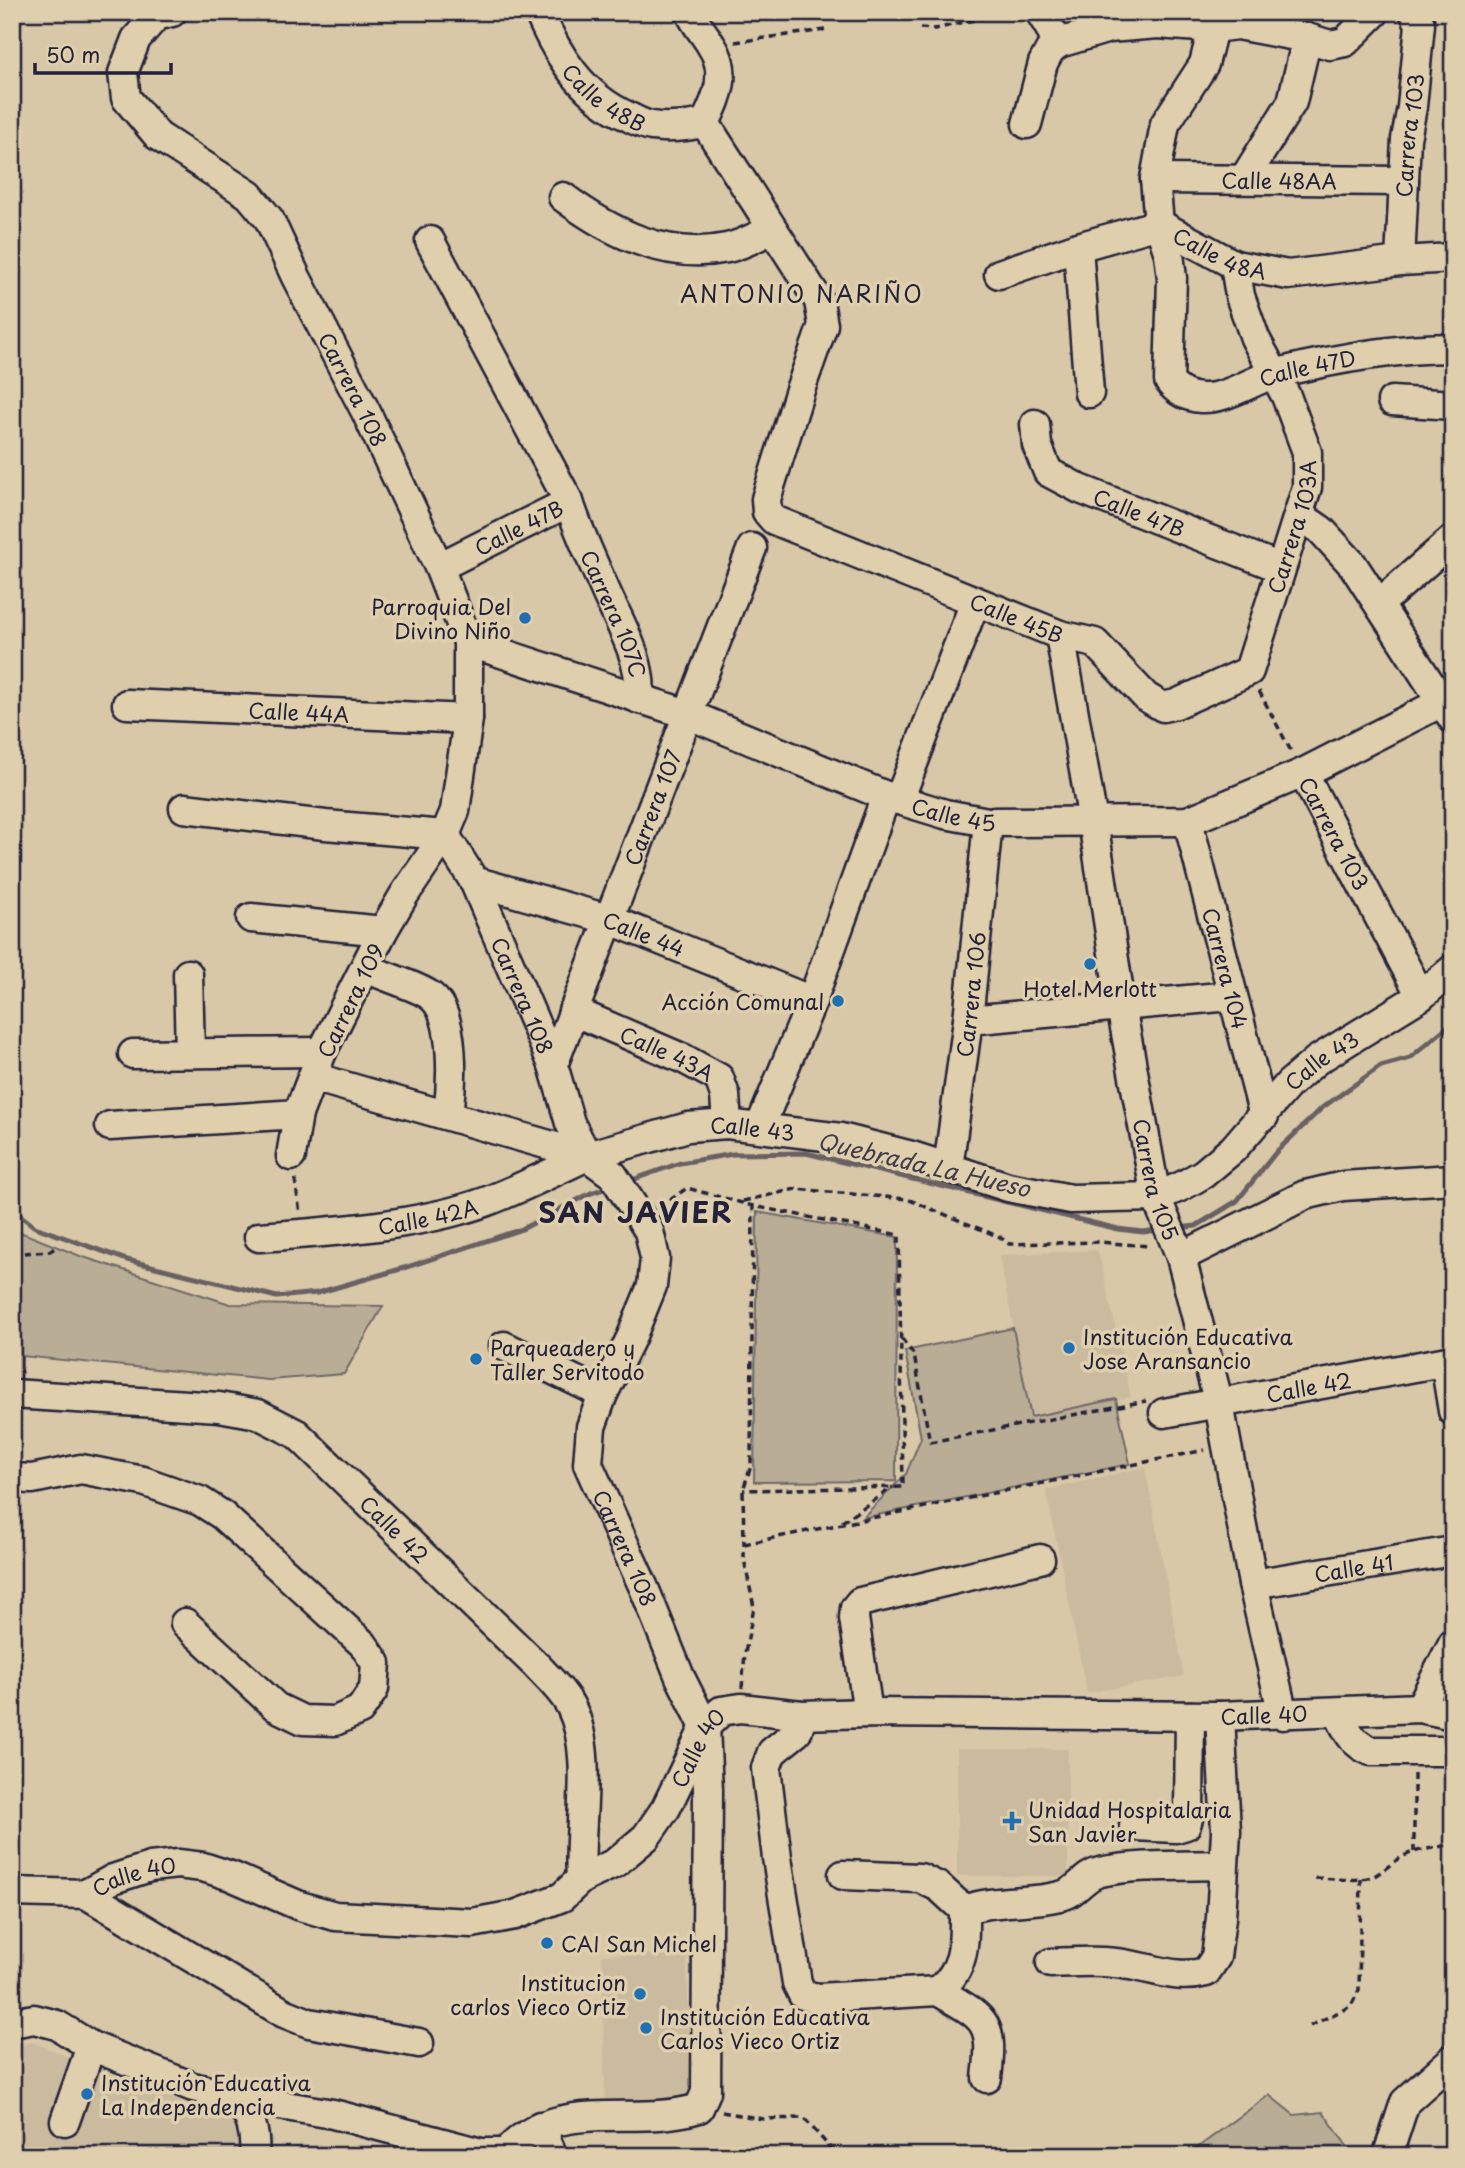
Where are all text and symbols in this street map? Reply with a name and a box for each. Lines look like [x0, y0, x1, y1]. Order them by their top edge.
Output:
scale bar [35, 32, 172, 76]
text: 50 m [46, 38, 100, 70]
street label: Calle 48B [555, 56, 651, 139]
street label: Carrera 103 [1387, 72, 1431, 198]
street label: Calle 48AA [1221, 164, 1337, 196]
street label: Calle 48A [1168, 219, 1269, 287]
district label: ANTONIO NARIÑO [680, 276, 924, 311]
street label: Carrera 108 [311, 326, 396, 452]
street label: Calle 47D [1254, 341, 1358, 394]
street label: Carrera 103A [1258, 460, 1323, 598]
street label: Calle 47B [1089, 480, 1190, 545]
street label: Calle 47B [469, 491, 569, 563]
street label: Carrera 107C [573, 545, 655, 680]
street label: Calle 45B [965, 584, 1068, 651]
place label: Parroquia Del Divino Niño [371, 590, 511, 646]
marker: Parroquia Del Divino Niño [517, 610, 533, 626]
street label: Calle 44A [248, 693, 350, 730]
street label: Carrera 107 [615, 745, 689, 870]
street label: Carrera 103 [1292, 771, 1378, 896]
street label: Calle 45 [908, 789, 996, 838]
street label: Calle 44 [598, 903, 690, 964]
street label: Carrera 104 [1195, 904, 1257, 1032]
street label: Carrera 106 [947, 930, 993, 1059]
street label: Carrera 108 [484, 932, 562, 1059]
street label: Carrera 109 [308, 937, 392, 1063]
marker: Hotel Merlott [1082, 956, 1098, 972]
place label: Hotel Merlott [1023, 972, 1157, 1004]
place label: Acción Comunal [661, 985, 824, 1017]
marker: Acción Comunal [830, 993, 846, 1009]
street label: Calle 43A [615, 1017, 720, 1089]
street label: Calle 43 [1277, 1022, 1364, 1098]
street label: Calle 43 [709, 1108, 797, 1148]
street label: Carrera 105 [1126, 1116, 1188, 1245]
water label: Quebrada La Hueso [814, 1123, 1035, 1206]
street label: Calle 42A [376, 1190, 482, 1242]
district label: SAN JAVIER [539, 1190, 733, 1233]
place label: Institución Educativa Jose Aransancio [1083, 1320, 1294, 1376]
place label: Parqueadero y Taller Servitodo [490, 1331, 645, 1387]
marker: Institución Educativa Jose Aransancio [1061, 1340, 1077, 1356]
marker: Parqueadero y Taller Servitodo [468, 1351, 484, 1367]
street label: Calle 42 [1264, 1363, 1354, 1410]
street label: Carrera 108 [586, 1484, 666, 1611]
street label: Calle 42 [353, 1487, 437, 1570]
street label: Calle 41 [1312, 1545, 1396, 1590]
street label: Calle 40 [1220, 1697, 1308, 1732]
street label: Calle 40 [662, 1700, 732, 1793]
place label: Unidad Hospitalaria San Javier [1028, 1793, 1231, 1849]
marker: Unidad Hospitalaria San Javier [1002, 1811, 1022, 1831]
street label: Calle 40 [86, 1848, 177, 1904]
place label: CAI San Michel [561, 1927, 717, 1959]
marker: CAI San Michel [539, 1935, 555, 1951]
place label: Institucion carlos Vieco Ortiz [450, 1966, 626, 2022]
marker: Institucion carlos Vieco Ortiz [632, 1986, 648, 2002]
place label: Institución Educativa Carlos Vieco Ortiz [660, 2000, 871, 2056]
marker: Institución Educativa Carlos Vieco Ortiz [638, 2020, 654, 2036]
place label: Institución Educativa La Independencia [101, 2066, 312, 2122]
marker: Institución Educativa La Independencia [79, 2086, 95, 2102]

